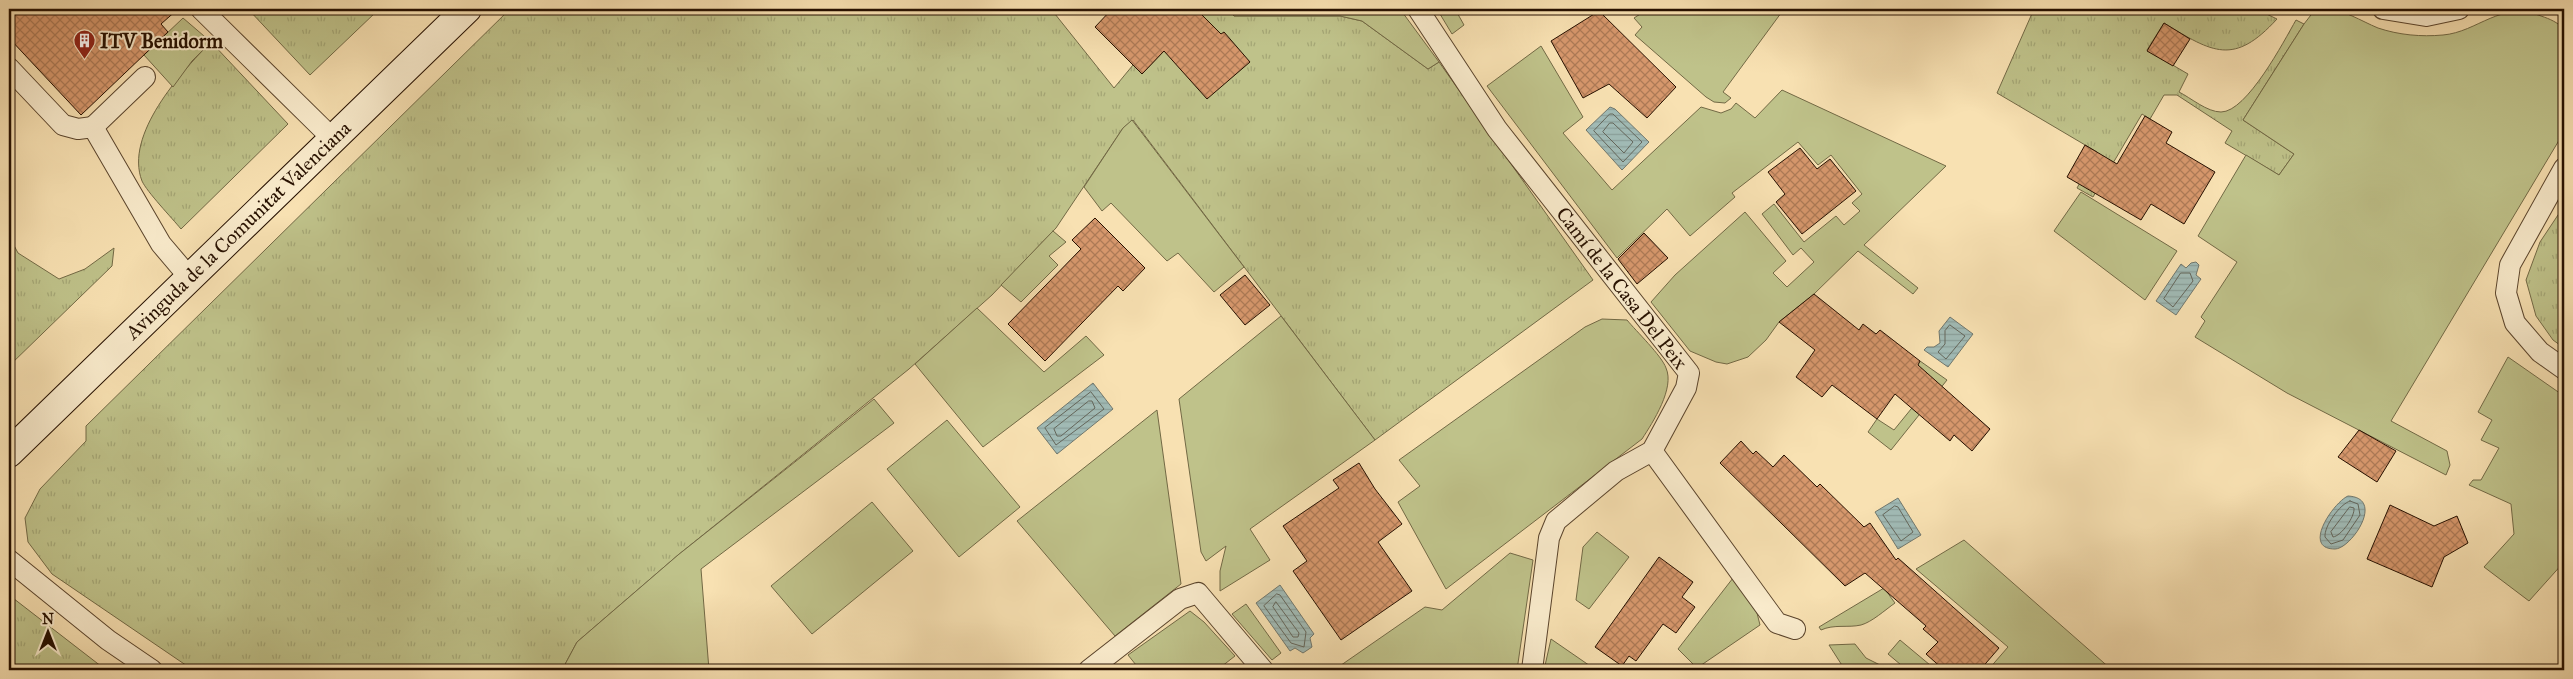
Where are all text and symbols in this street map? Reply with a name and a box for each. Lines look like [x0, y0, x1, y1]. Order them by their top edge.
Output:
building icon: ITV Benidorm [72, 29, 96, 60]
place label: ITV Benidorm [100, 29, 223, 53]
street label: Avinguda de la Comunitat Valenciana [120, 115, 357, 346]
street label: Camí de la Casa Del Peix [1551, 202, 1693, 374]
north arrow [22, 606, 72, 656]
text: N [42, 611, 54, 628]

